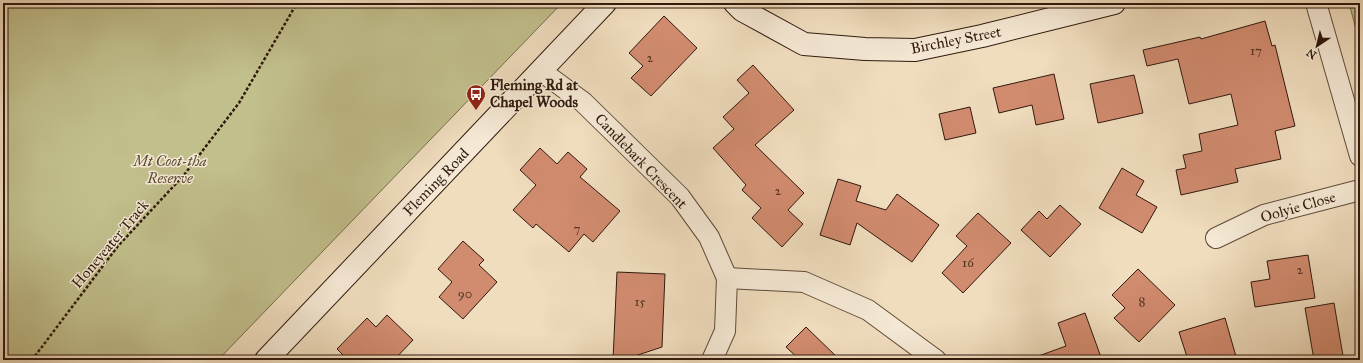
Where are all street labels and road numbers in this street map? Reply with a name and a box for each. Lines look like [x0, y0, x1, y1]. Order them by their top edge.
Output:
street label: Birchley Street [909, 22, 1003, 58]
street label: Candlebark Crescent [591, 110, 691, 213]
street label: Fleming Road [399, 144, 473, 220]
street label: Oolyie Close [1258, 188, 1338, 226]
street label: Honeyeater Track [68, 196, 152, 292]

